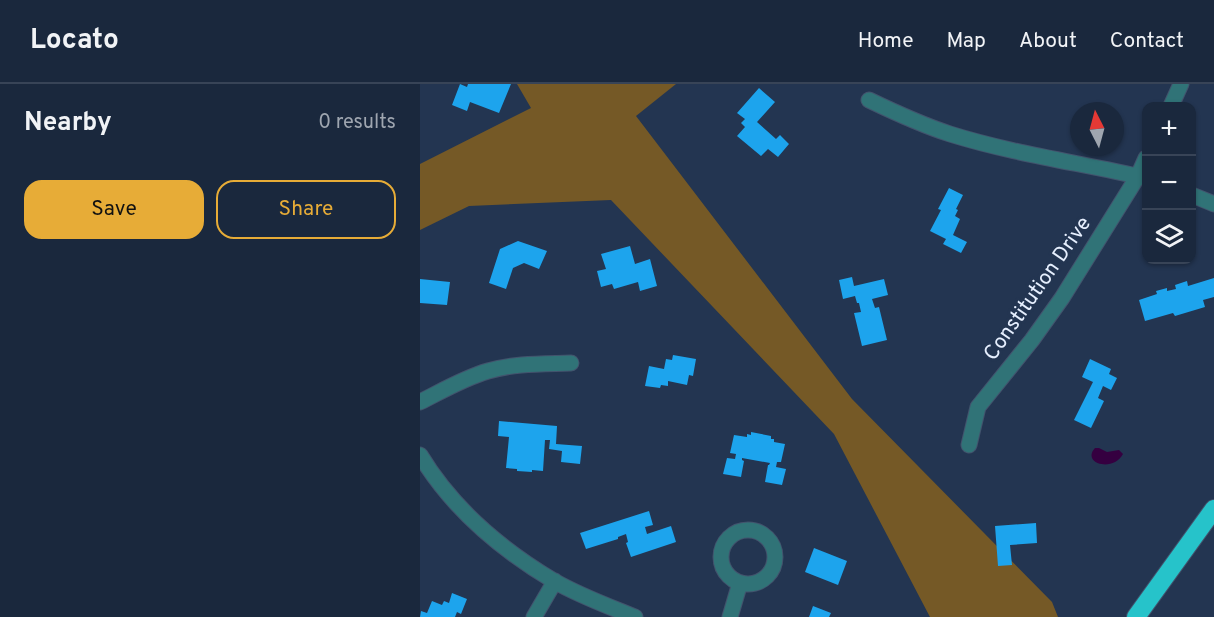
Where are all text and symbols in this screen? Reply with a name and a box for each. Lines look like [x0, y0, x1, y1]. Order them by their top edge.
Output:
text: Locato [30, 23, 119, 59]
text: Home [858, 28, 914, 55]
text: Map [947, 28, 986, 55]
text: About [1019, 28, 1077, 55]
text: Contact [1110, 28, 1184, 55]
north arrow [1070, 102, 1124, 156]
map controls [1142, 102, 1196, 264]
button: + [1142, 102, 1196, 156]
text: Nearby [24, 107, 112, 140]
text: 0 results [318, 110, 396, 136]
button: − [1142, 156, 1196, 210]
button: Save [24, 180, 204, 239]
button: Share [216, 180, 396, 239]
button: layers [1142, 210, 1196, 264]
street label: Constitution Drive [978, 212, 1098, 366]

